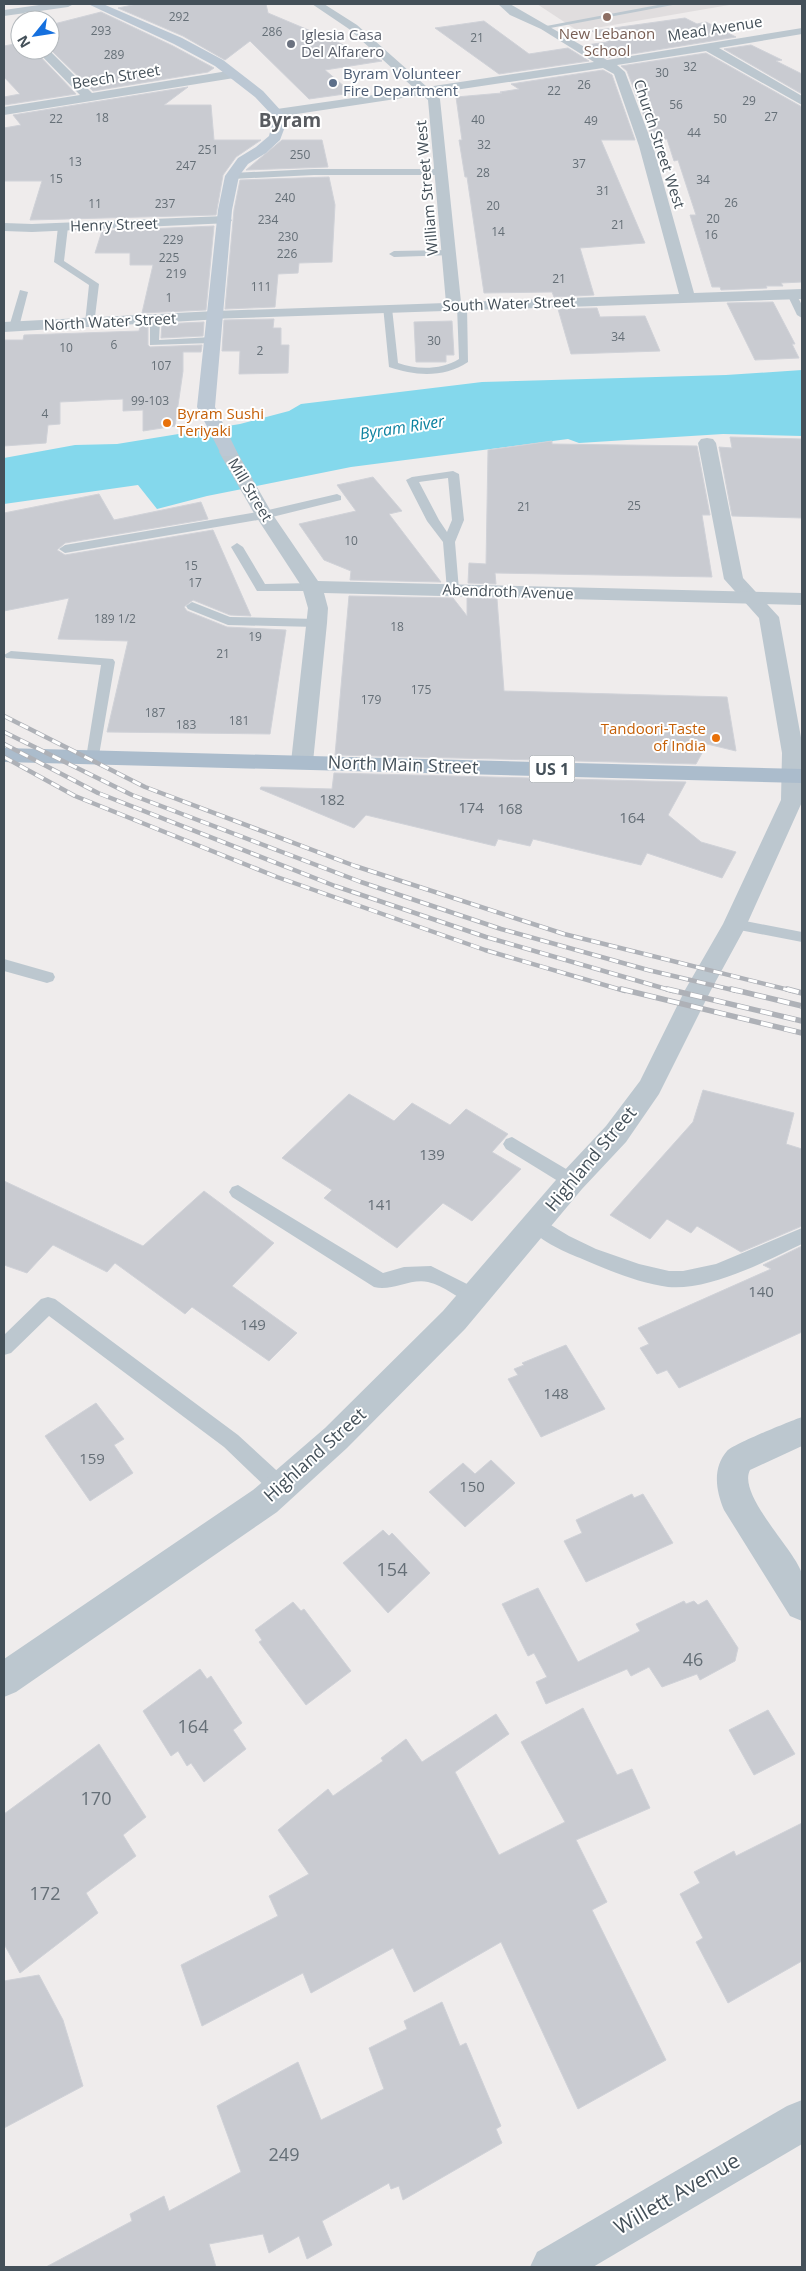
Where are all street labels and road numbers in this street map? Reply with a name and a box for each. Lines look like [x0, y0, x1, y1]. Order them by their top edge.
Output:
street label: Mead Avenue [666, 11, 764, 45]
street label: Beech Street [70, 59, 161, 93]
street label: Church Street West [630, 76, 690, 211]
street label: William Street West [410, 120, 442, 257]
street label: Henry Street [70, 212, 158, 236]
street label: South Water Street [442, 291, 576, 315]
street label: North Water Street [43, 308, 177, 334]
street label: Mill Street [224, 454, 278, 525]
street label: Abendroth Avenue [442, 579, 574, 603]
street label: North Main Street [327, 749, 479, 779]
road number: US 1 [530, 756, 574, 782]
street label: Highland Street [539, 1101, 641, 1216]
street label: Highland Street [258, 1402, 371, 1507]
street label: Willett Avenue [609, 2146, 744, 2240]

